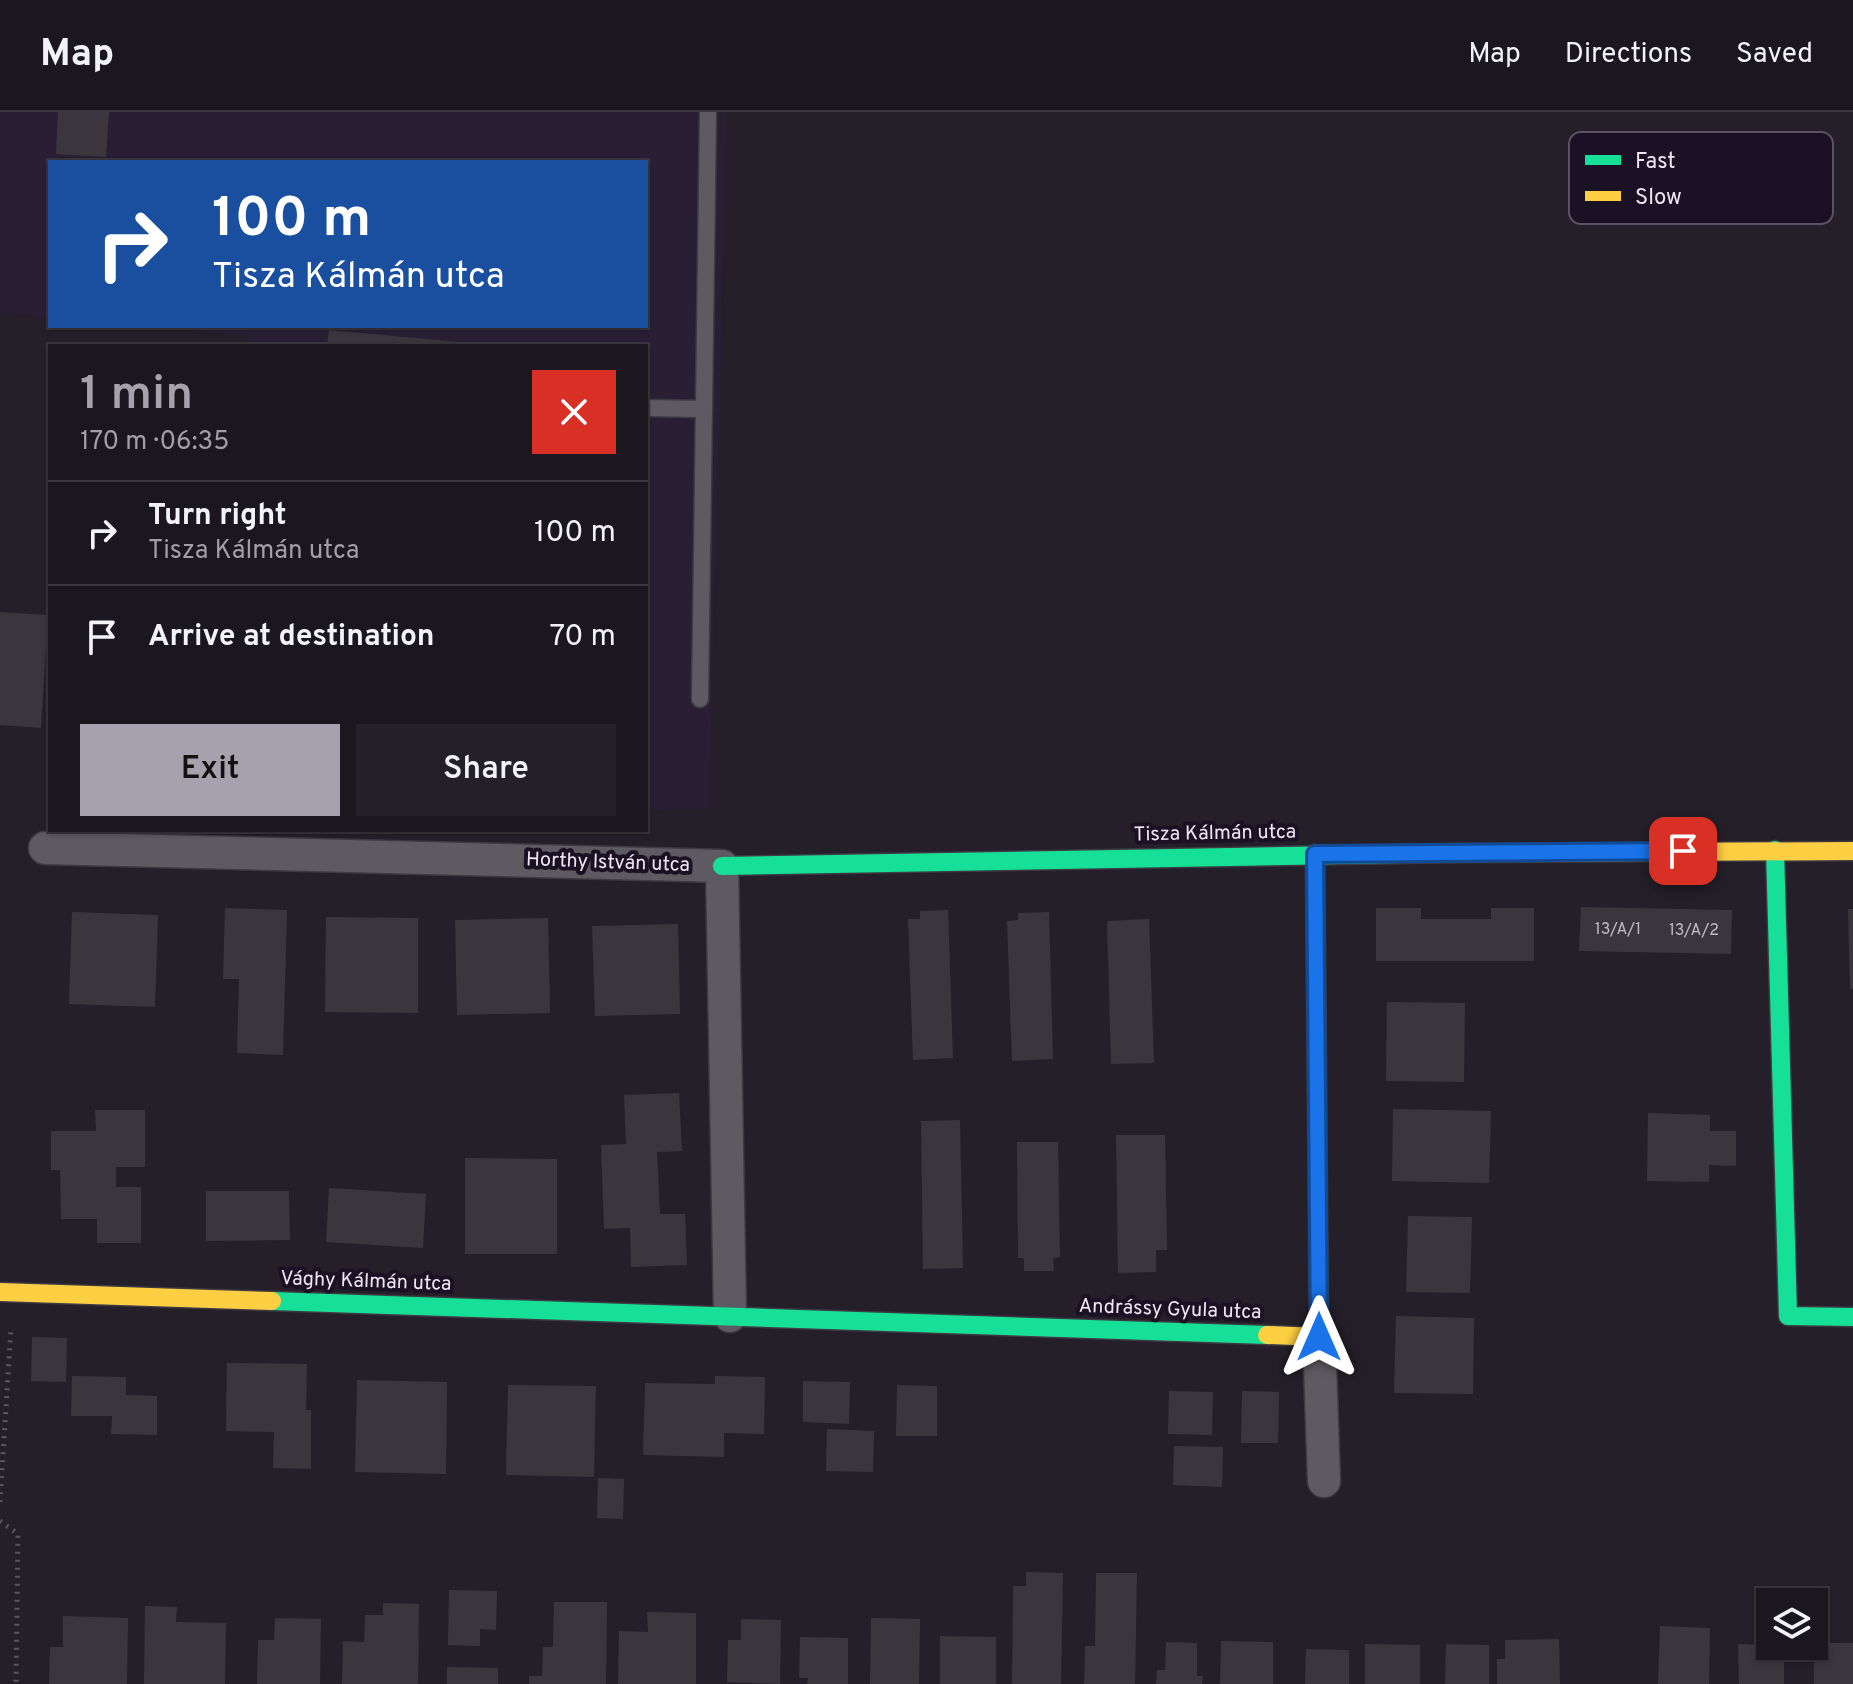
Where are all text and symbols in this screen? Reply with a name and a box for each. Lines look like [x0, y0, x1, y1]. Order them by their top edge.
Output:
text: Map [40, 31, 114, 80]
text: Map [1468, 37, 1521, 73]
text: Directions [1565, 37, 1692, 73]
text: Saved [1736, 37, 1813, 73]
legend [1569, 132, 1833, 224]
text: Fast [1635, 149, 1676, 176]
text: Slow [1635, 185, 1682, 212]
text: 100 m [212, 186, 371, 256]
icon: right [80, 192, 184, 296]
text: Tisza Kálmán utca [212, 255, 505, 301]
text: 1 min [80, 366, 193, 426]
button: close [532, 370, 616, 454]
text: 170 m · 06:35 [80, 426, 229, 459]
text: Turn right [148, 498, 286, 535]
icon: right [80, 511, 124, 555]
text: 100 m [534, 515, 616, 552]
text: Tisza Kálmán utca [148, 535, 359, 568]
icon: arrive [80, 615, 124, 659]
text: Arrive at destination [148, 619, 434, 656]
text: 70 m [550, 619, 616, 656]
button: Exit [80, 724, 340, 816]
button: Share [356, 724, 616, 816]
pin [1649, 817, 1717, 885]
street label: Tisza Kálmán utca [1134, 820, 1296, 848]
icon: arrive [1661, 829, 1705, 873]
street label: Horthy István utca [526, 847, 690, 879]
house number: 13/A/1 [1595, 920, 1641, 940]
house number: 13/A/2 [1669, 921, 1719, 941]
street label: Vághy Kálmán utca [280, 1266, 452, 1298]
street label: Andrássy Gyula utca [1078, 1294, 1262, 1326]
position arrow [1277, 1295, 1361, 1379]
map controls [1756, 1588, 1828, 1660]
button: layers [1756, 1588, 1828, 1660]

